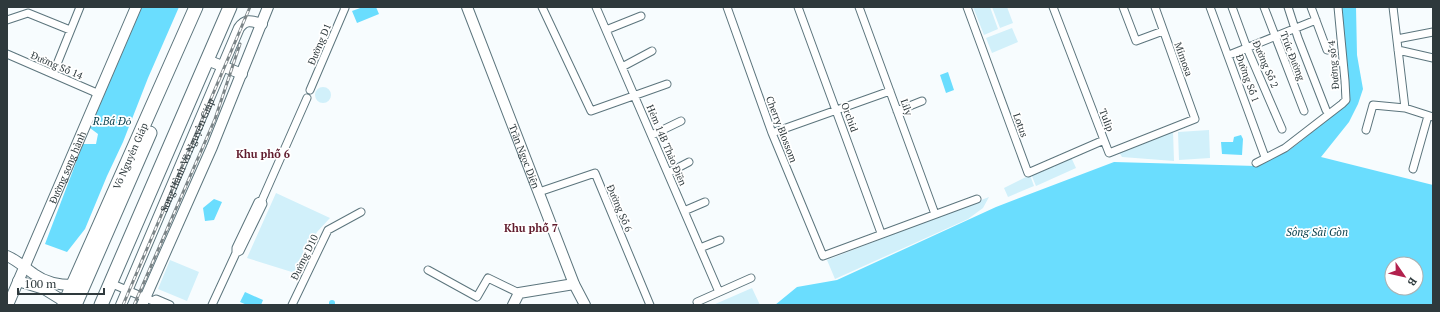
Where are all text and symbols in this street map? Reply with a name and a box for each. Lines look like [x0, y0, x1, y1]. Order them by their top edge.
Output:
street label: Đường D1 [305, 21, 334, 67]
street label: Trúc Đường [1277, 30, 1308, 83]
street label: Đường Số 2 [1250, 39, 1281, 90]
street label: Đường số 4 [1325, 39, 1342, 90]
street label: Mimosa [1171, 40, 1196, 78]
street label: Đường Số 14 [29, 49, 85, 83]
street label: Đường Số 1 [1233, 52, 1262, 104]
street label: Cherry Blossom [763, 94, 800, 165]
street label: Song Hành Võ Nguyên Giáp [157, 96, 217, 214]
street label: Lily [898, 97, 916, 118]
street label: Orchid [838, 101, 861, 134]
street label: Hẻm 14B Thảo Điền [644, 103, 690, 188]
street label: Tulip [1096, 107, 1117, 134]
street label: Lotus [1010, 111, 1031, 139]
water label: R.Bá Đỏ [92, 114, 132, 128]
street label: Võ Nguyên Giáp [110, 121, 151, 191]
street label: Trần Ngọc Diện [506, 122, 542, 190]
street label: Đường song hành [46, 129, 89, 206]
district label: Khu phố 6 [236, 147, 290, 161]
street label: Đường Số 6 [604, 183, 636, 234]
district label: Khu phố 7 [504, 221, 558, 235]
water label: Sông Sài Gòn [1286, 225, 1348, 239]
street label: Đường D10 [288, 232, 321, 282]
north arrow [1384, 256, 1424, 296]
scale bar [18, 270, 104, 296]
text: B [1404, 275, 1420, 288]
text: 100 m [24, 276, 57, 291]

